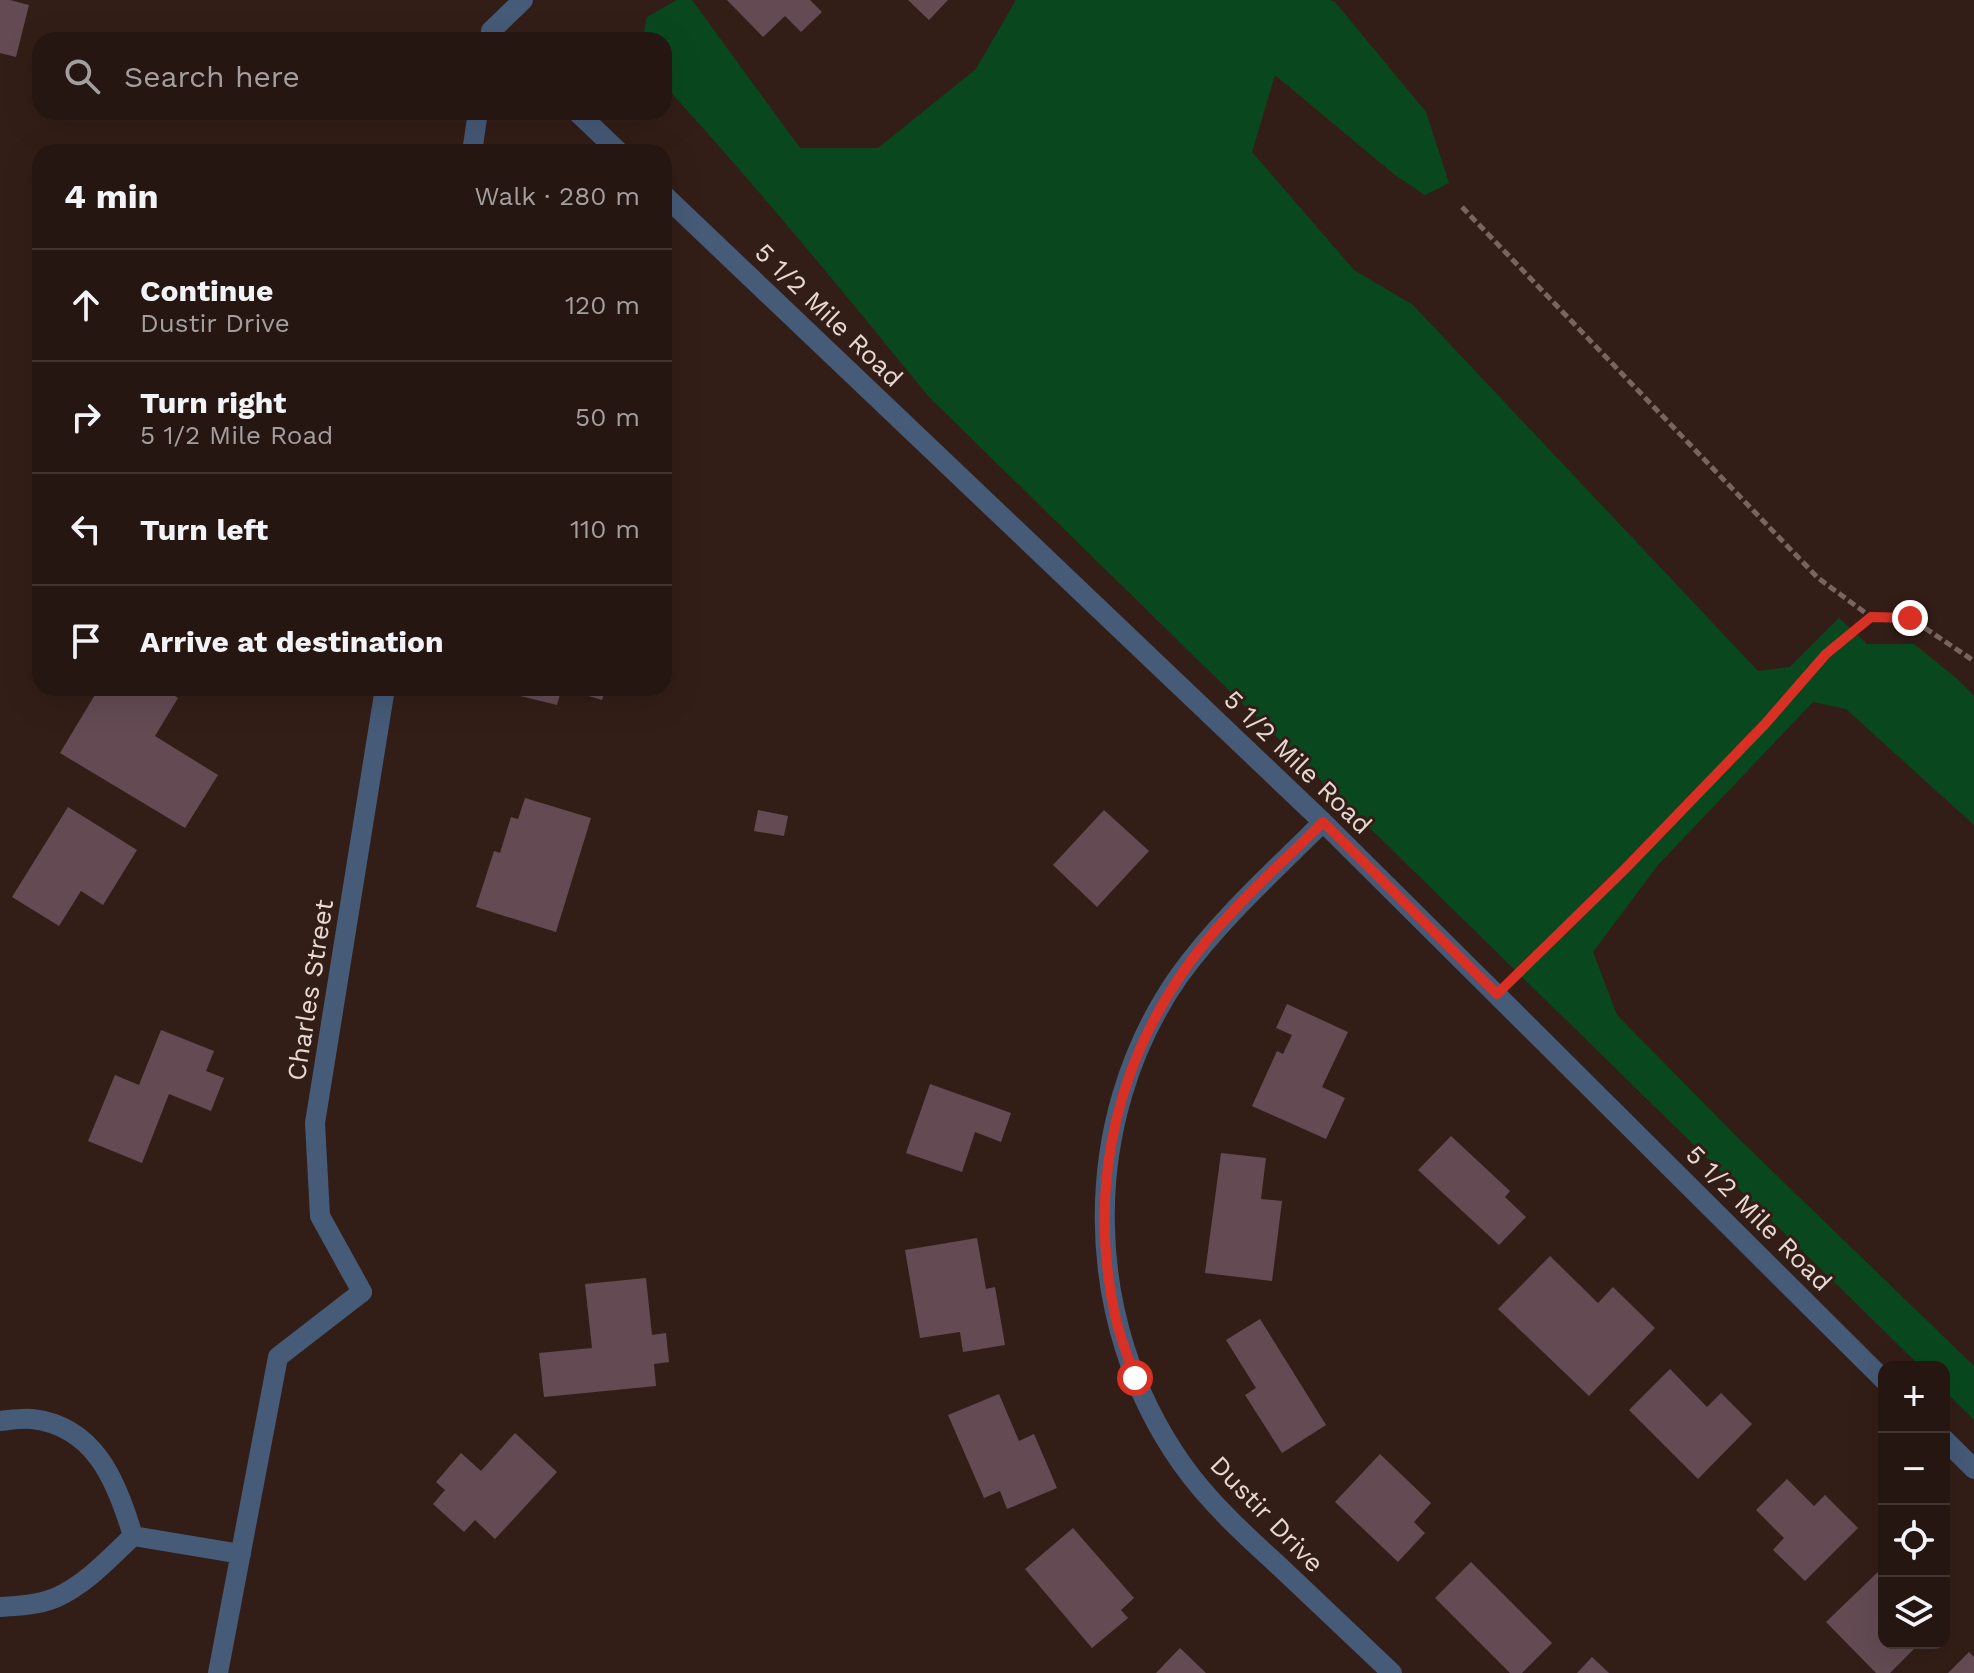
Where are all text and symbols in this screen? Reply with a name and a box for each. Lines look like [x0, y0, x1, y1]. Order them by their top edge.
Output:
search box [32, 32, 672, 120]
icon: search [60, 54, 104, 98]
text: Search here [124, 59, 300, 94]
text: 4 min [64, 176, 159, 216]
text: Walk · 280 m [475, 181, 640, 211]
street label: 5 1/2 Mile Road [749, 237, 909, 393]
text: Continue [140, 273, 273, 308]
icon: ahead [64, 283, 108, 327]
text: 120 m [565, 290, 640, 320]
text: Dustir Drive [140, 308, 290, 338]
text: Turn right [140, 385, 286, 420]
icon: right [64, 395, 108, 439]
text: 50 m [575, 402, 640, 432]
text: 5 1/2 Mile Road [140, 420, 333, 450]
icon: left [64, 507, 108, 551]
text: Turn left [140, 512, 268, 547]
text: 110 m [570, 514, 640, 544]
route end [1892, 600, 1928, 636]
icon: arrive [64, 619, 108, 663]
text: Arrive at destination [140, 624, 444, 659]
street label: 5 1/2 Mile Road [1218, 684, 1378, 840]
street label: Charles Street [281, 897, 339, 1083]
street label: 5 1/2 Mile Road [1680, 1139, 1838, 1297]
route start [1117, 1360, 1153, 1396]
map controls [1878, 1361, 1950, 1649]
button: + [1878, 1361, 1950, 1433]
button: − [1878, 1433, 1950, 1505]
street label: Dustir Drive [1204, 1450, 1330, 1578]
button: locate [1878, 1505, 1950, 1577]
button: layers [1878, 1577, 1950, 1649]

